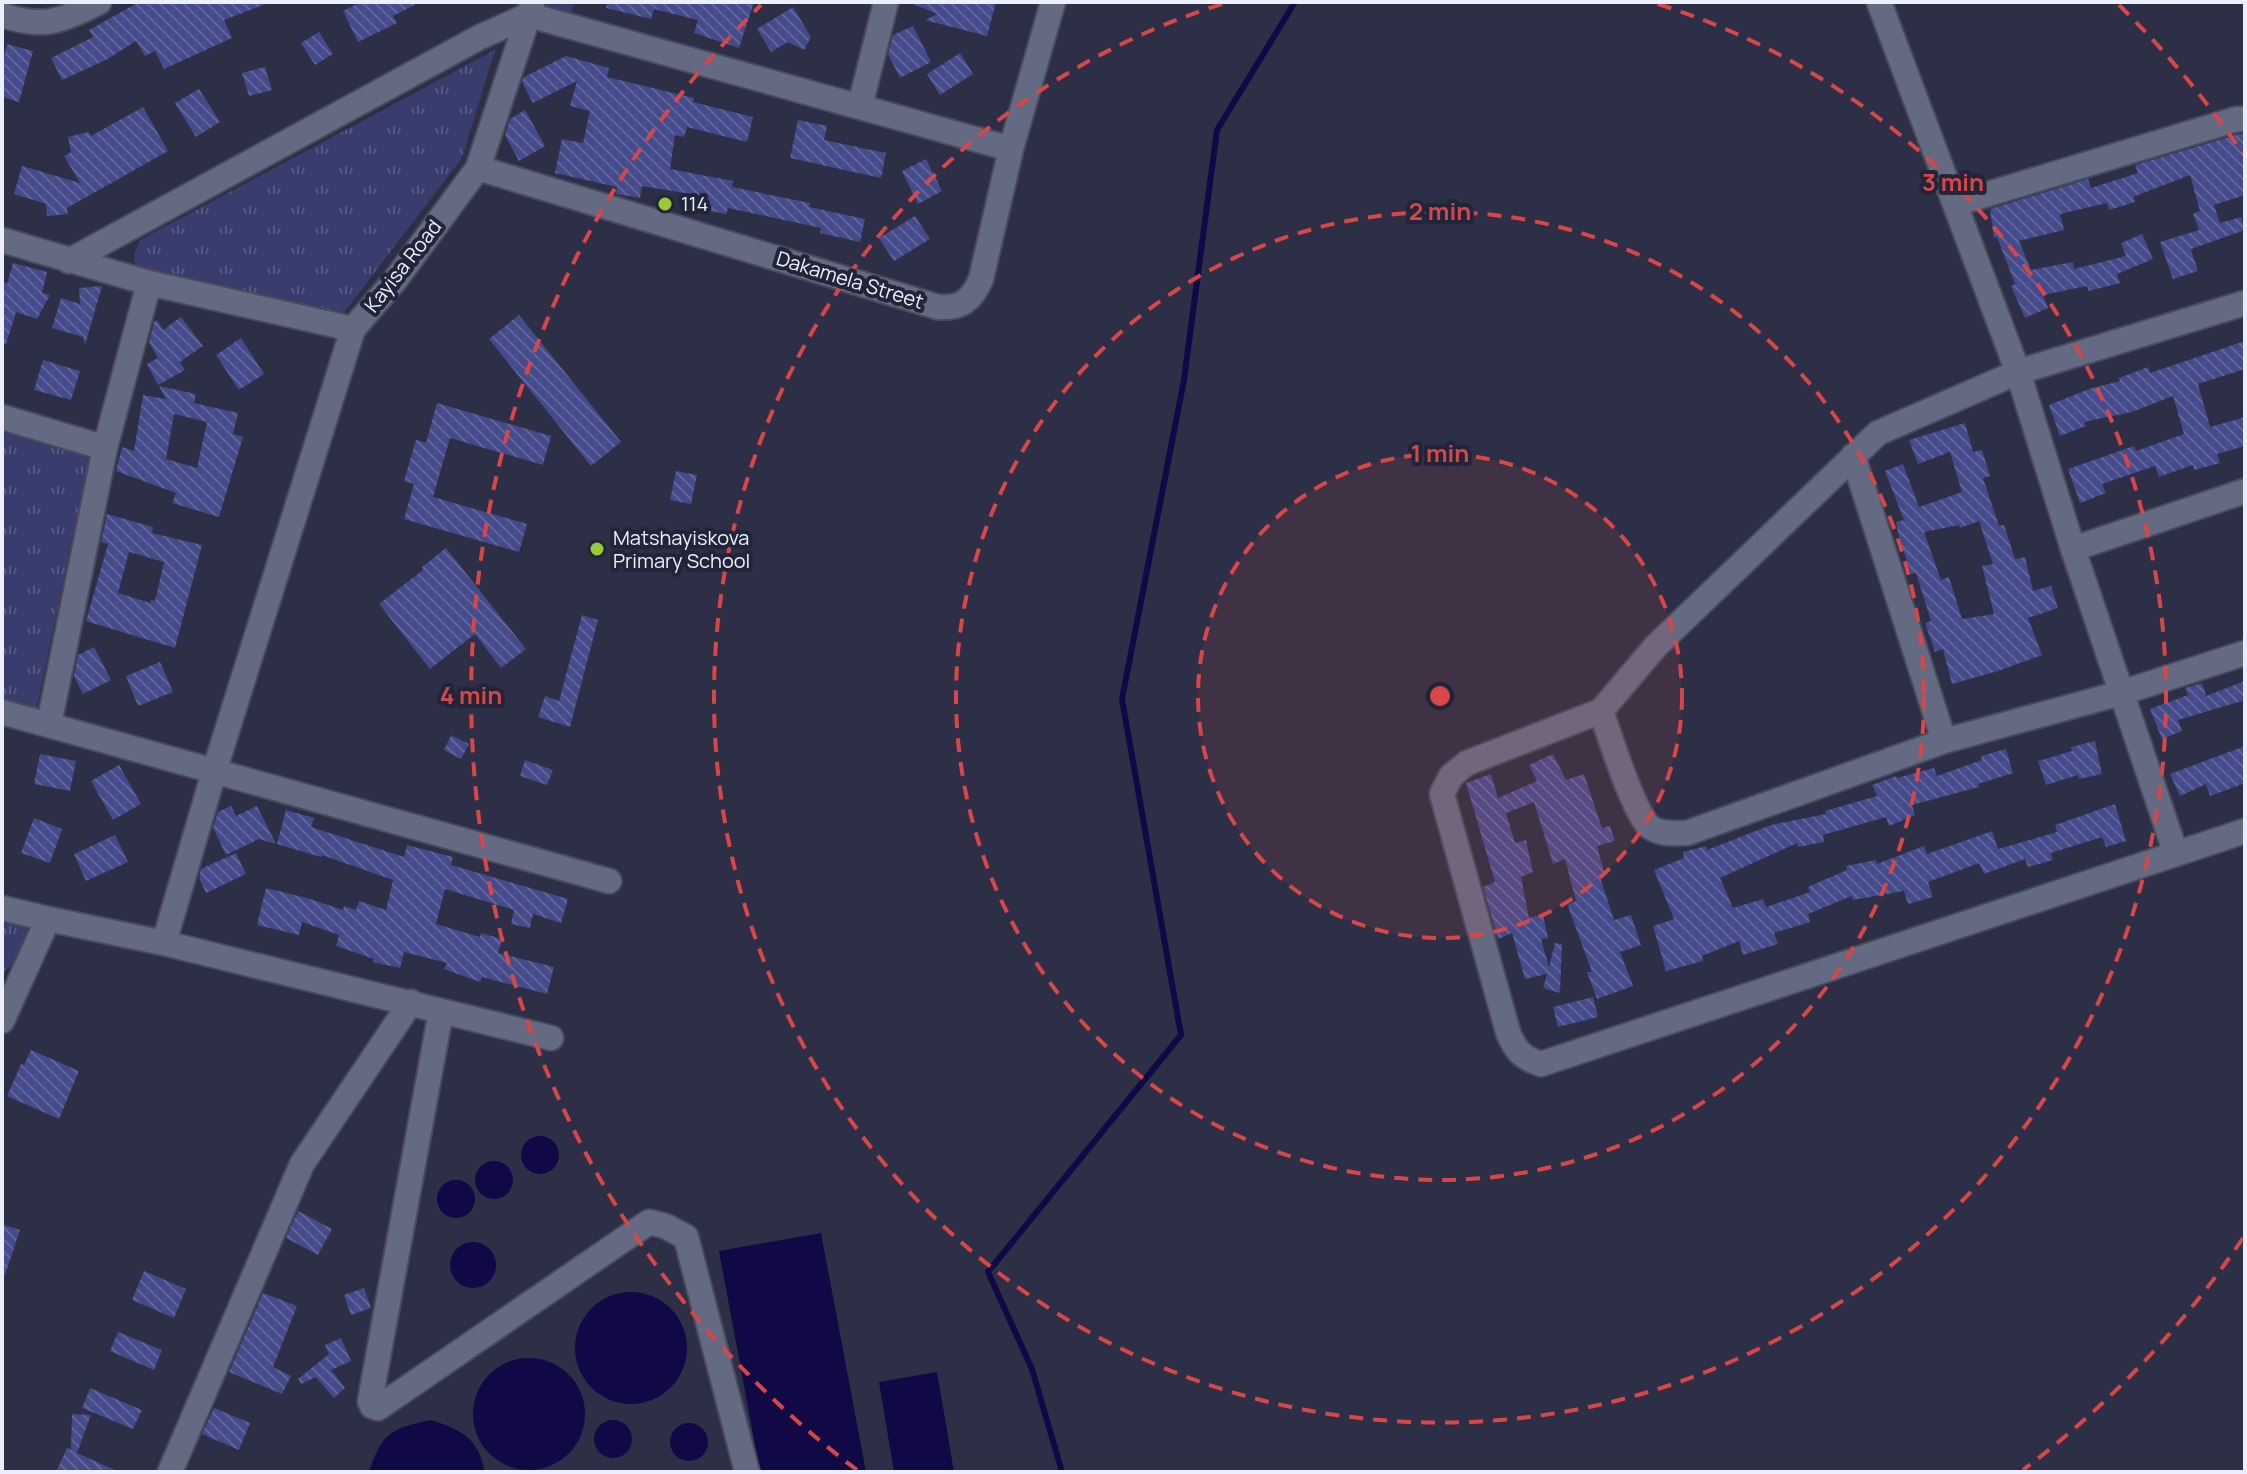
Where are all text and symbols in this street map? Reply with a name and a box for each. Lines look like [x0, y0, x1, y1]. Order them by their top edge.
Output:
text: 3 min [1922, 165, 1984, 198]
place label: 114 [681, 190, 708, 217]
text: 2 min [1409, 194, 1471, 227]
marker: 114 [656, 195, 674, 213]
street label: Kayisa Road [358, 214, 447, 318]
street label: Dakamela Street [773, 244, 927, 315]
text: 1 min [1411, 436, 1469, 469]
place label: Matshayiskova Primary School [613, 524, 750, 574]
marker: Matshayiskova Primary School [588, 540, 606, 558]
text: 4 min [440, 678, 502, 711]
centre of rings [1426, 682, 1454, 710]

